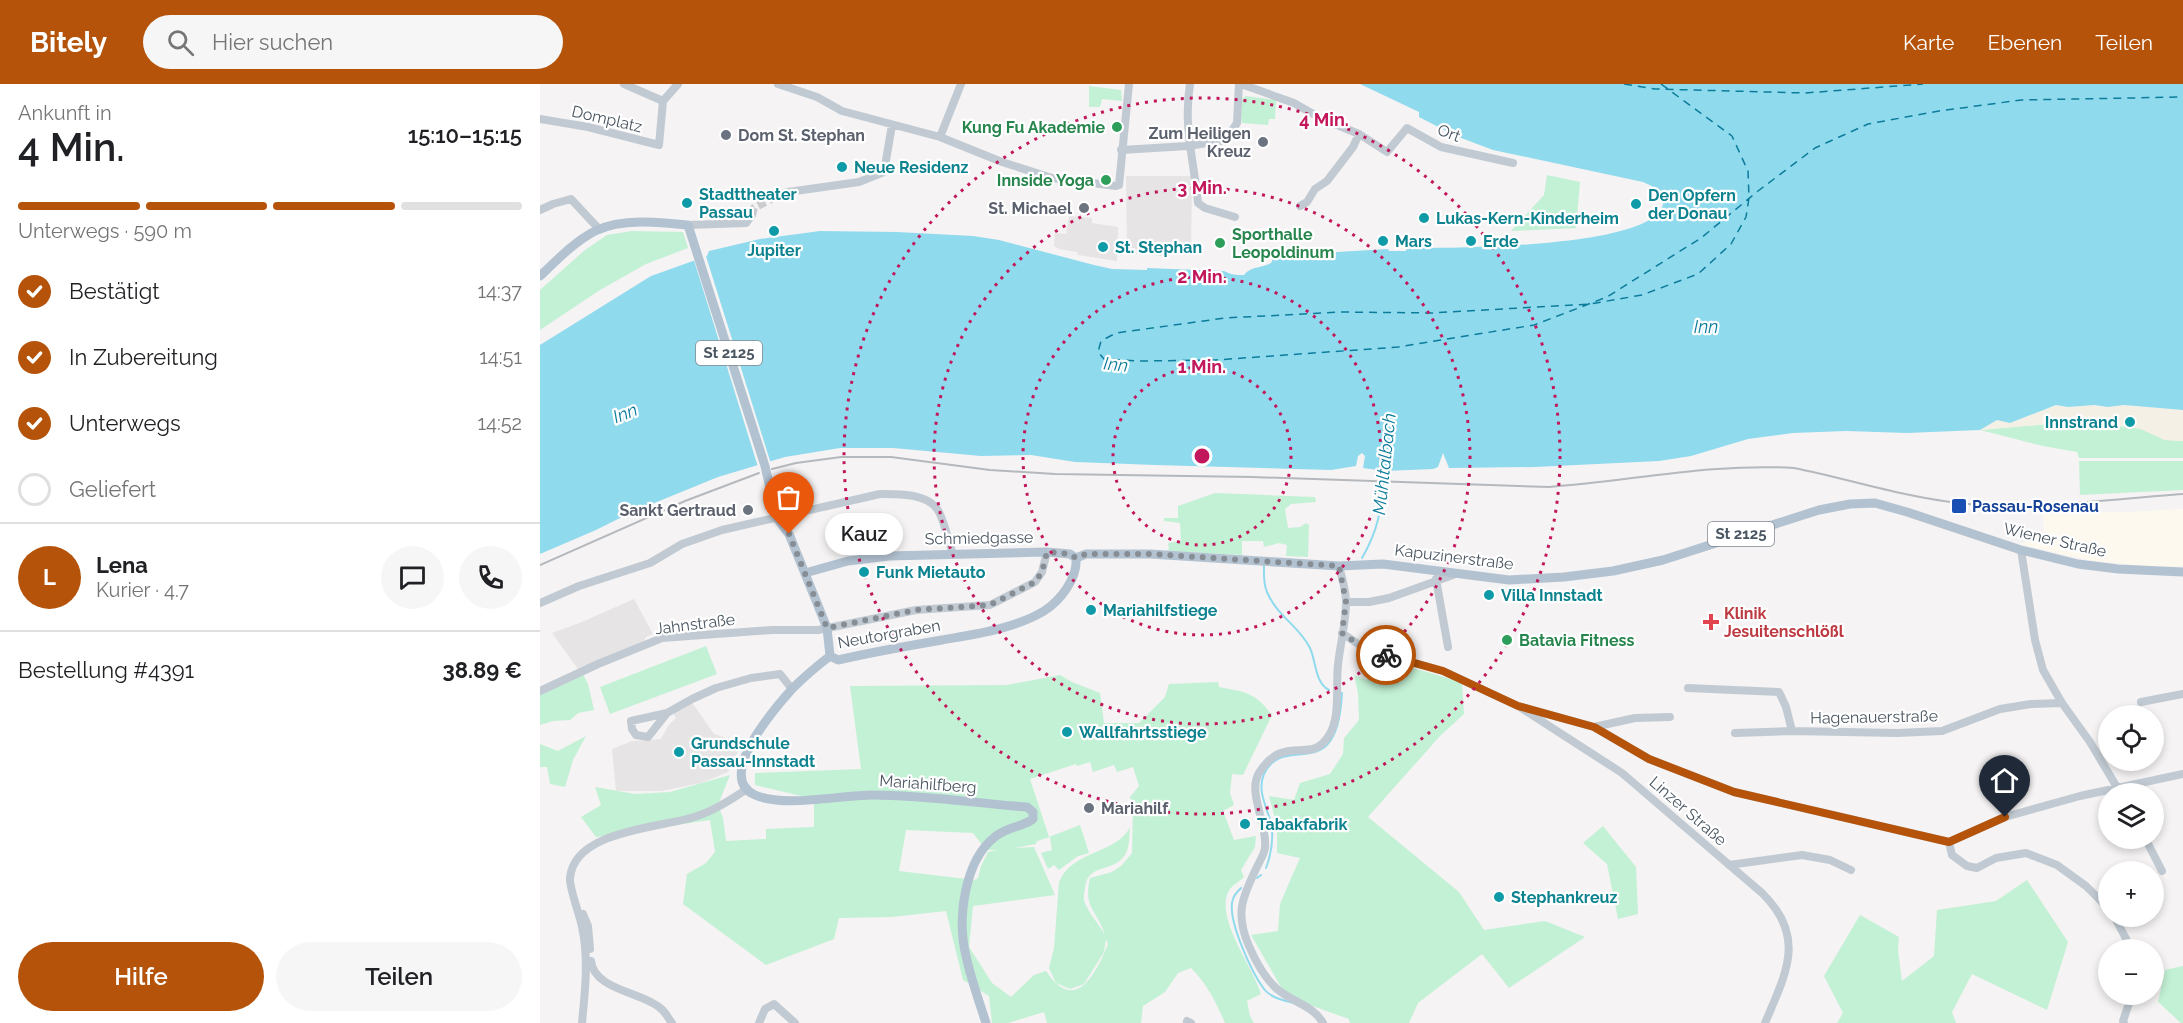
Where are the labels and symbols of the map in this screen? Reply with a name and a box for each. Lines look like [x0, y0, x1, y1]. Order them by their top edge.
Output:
street label: Domplatz [570, 102, 644, 136]
text: 4 Min. [1299, 109, 1349, 130]
place label: Kung Fu Akademie [962, 118, 1105, 137]
marker: Kung Fu Akademie [1110, 120, 1124, 134]
street label: Ort [1435, 120, 1464, 146]
place label: Zum Heiligen Kreuz [1149, 124, 1251, 161]
place label: Dom St. Stephan [738, 126, 865, 145]
marker: Dom St. Stephan [719, 128, 733, 142]
marker: Zum Heiligen Kreuz [1256, 135, 1270, 149]
place label: Neue Residenz [854, 158, 968, 177]
marker: Neue Residenz [835, 160, 849, 174]
place label: Innside Yoga [997, 171, 1094, 190]
marker: Innside Yoga [1099, 173, 1113, 187]
text: 3 Min. [1177, 177, 1227, 198]
place label: Stadttheater Passau [699, 185, 797, 222]
place label: Den Opfern der Donau [1648, 186, 1736, 223]
marker: Stadttheater Passau [680, 196, 694, 210]
marker: Den Opfern der Donau [1629, 197, 1643, 211]
place label: St. Michael [988, 199, 1073, 218]
marker: St. Michael [1077, 201, 1091, 215]
place label: Lukas-Kern-Kinderheim [1436, 209, 1619, 228]
marker: Lukas-Kern-Kinderheim [1417, 211, 1431, 225]
marker: Jupiter [767, 224, 781, 238]
place label: Sporthalle Leopoldinum [1232, 225, 1334, 262]
place label: Mars [1395, 232, 1432, 251]
place label: Erde [1483, 232, 1519, 251]
marker: Mars [1376, 234, 1390, 248]
marker: Erde [1464, 234, 1478, 248]
marker: Sporthalle Leopoldinum [1213, 236, 1227, 250]
place label: St. Stephan [1115, 238, 1202, 257]
marker: St. Stephan [1096, 240, 1110, 254]
place label: Jupiter [747, 241, 801, 260]
text: 2 Min. [1177, 266, 1227, 287]
water label: Inn [1694, 316, 1718, 337]
road number: St 2125 [696, 341, 762, 365]
water label: Inn [1103, 352, 1129, 376]
text: 1 Min. [1178, 356, 1226, 377]
water label: Inn [610, 399, 640, 427]
water label: Mühltalbach [1368, 412, 1400, 516]
place label: Innstrand [2045, 413, 2118, 432]
marker: Innstrand [2123, 415, 2137, 429]
centre of rings [1192, 446, 1212, 466]
pin [763, 472, 814, 534]
marker: Passau-Rosenau [1950, 497, 1968, 515]
place label: Passau-Rosenau [1972, 497, 2099, 516]
place label: Sankt Gertraud [619, 501, 736, 520]
marker: Sankt Gertraud [741, 503, 755, 517]
callout: Kauz [825, 513, 903, 555]
street label: Wiener Straße [2002, 519, 2108, 561]
road number: St 2125 [1708, 522, 1774, 546]
street label: Schmiedgasse [924, 528, 1034, 548]
street label: Kapuzinerstraße [1393, 540, 1515, 574]
place label: Funk Mietauto [876, 563, 986, 582]
marker: Funk Mietauto [857, 565, 871, 579]
place label: Villa Innstadt [1501, 586, 1603, 605]
marker: Villa Innstadt [1482, 588, 1496, 602]
place label: Mariahilfstiege [1103, 601, 1218, 620]
marker: Mariahilfstiege [1084, 603, 1098, 617]
place label: Klinik Jesuitenschlößl [1724, 604, 1845, 641]
street label: Jahnstraße [654, 610, 736, 638]
marker: Klinik Jesuitenschlößl [1702, 613, 1720, 631]
street label: Neutorgraben [836, 616, 942, 652]
courier [1356, 625, 1416, 685]
place label: Batavia Fitness [1519, 631, 1634, 650]
marker: Batavia Fitness [1500, 633, 1514, 647]
street label: Hagenauerstraße [1810, 706, 1938, 728]
place label: Wallfahrtsstiege [1079, 723, 1207, 742]
marker: Wallfahrtsstiege [1060, 725, 1074, 739]
place label: Grundschule Passau-Innstadt [691, 734, 815, 771]
marker: Grundschule Passau-Innstadt [672, 745, 686, 759]
pin [1979, 755, 2030, 817]
street label: Mariahilfberg [879, 771, 977, 797]
street label: Linzer Straße [1646, 772, 1730, 850]
place label: Mariahilf [1101, 799, 1169, 818]
marker: Mariahilf [1082, 801, 1096, 815]
place label: Tabakfabrik [1257, 815, 1347, 834]
marker: Tabakfabrik [1238, 817, 1252, 831]
place label: Stephankreuz [1511, 888, 1617, 907]
marker: Stephankreuz [1492, 890, 1506, 904]

